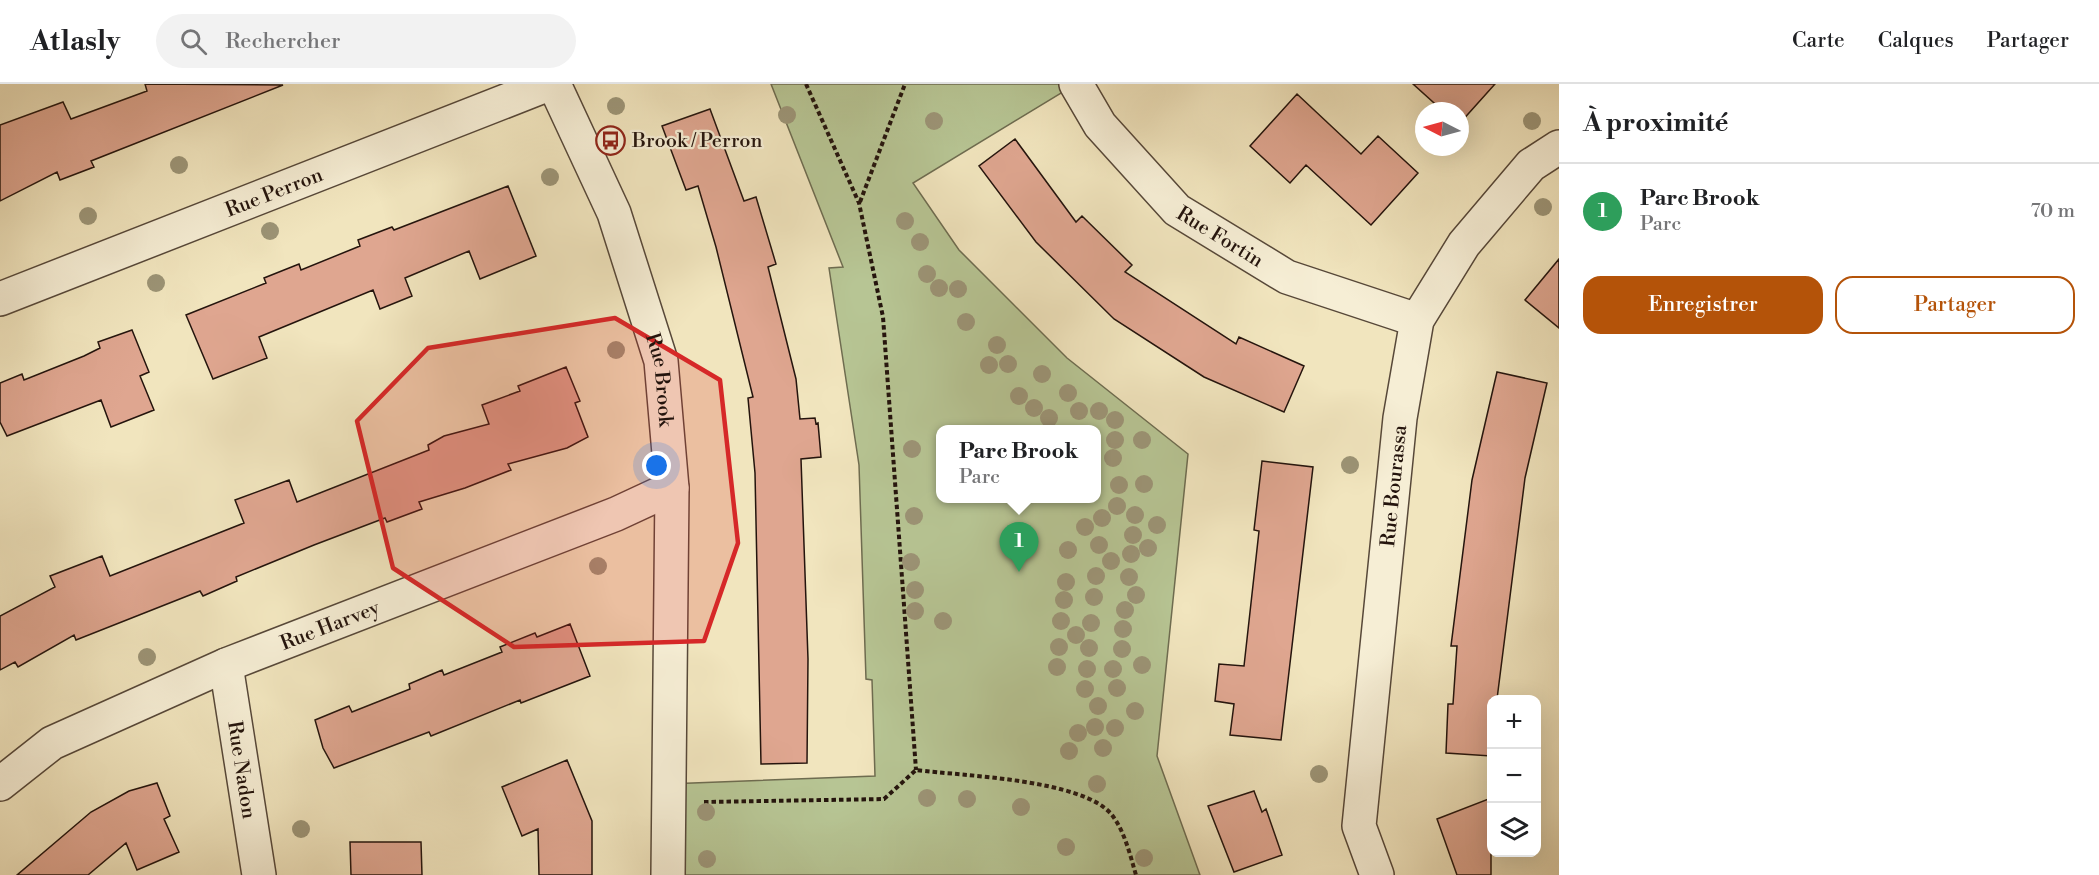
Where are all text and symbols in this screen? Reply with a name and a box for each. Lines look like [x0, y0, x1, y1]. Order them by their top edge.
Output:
search box [156, 14, 576, 68]
text: Atlasly [30, 24, 120, 59]
icon: search [177, 25, 210, 58]
text: Rechercher [225, 28, 341, 55]
text: Carte [1792, 28, 1845, 54]
text: Calques [1878, 28, 1954, 54]
text: Partager [1987, 28, 2069, 54]
north arrow [1415, 102, 1469, 156]
text: À proximité [1583, 107, 1728, 139]
bus stop icon: Brook / Perron [595, 124, 627, 156]
place label: Brook / Perron [631, 129, 763, 154]
street label: Rue Perron [222, 163, 327, 224]
text: Parc Brook [1640, 185, 1759, 212]
text: 1 [1598, 199, 1607, 224]
text: 70 m [2031, 199, 2075, 224]
street label: Rue Fortin [1172, 202, 1268, 274]
text: Parc [1640, 212, 1681, 237]
button: Enregistrer [1583, 276, 1823, 334]
button: Partager [1835, 276, 2075, 334]
street label: Rue Brook [639, 330, 678, 429]
street label: Rue Bourassa [1376, 423, 1413, 548]
popup [936, 425, 1101, 503]
text: Parc Brook [959, 438, 1078, 465]
your location [642, 451, 671, 480]
text: Parc [959, 465, 1000, 490]
pin: 1 [1000, 522, 1038, 572]
street label: Rue Harvey [277, 596, 384, 657]
map controls [1487, 695, 1541, 857]
button: + [1487, 695, 1541, 749]
street label: Rue Nadon [221, 719, 261, 821]
button: − [1487, 749, 1541, 803]
button: layers [1487, 803, 1541, 857]

